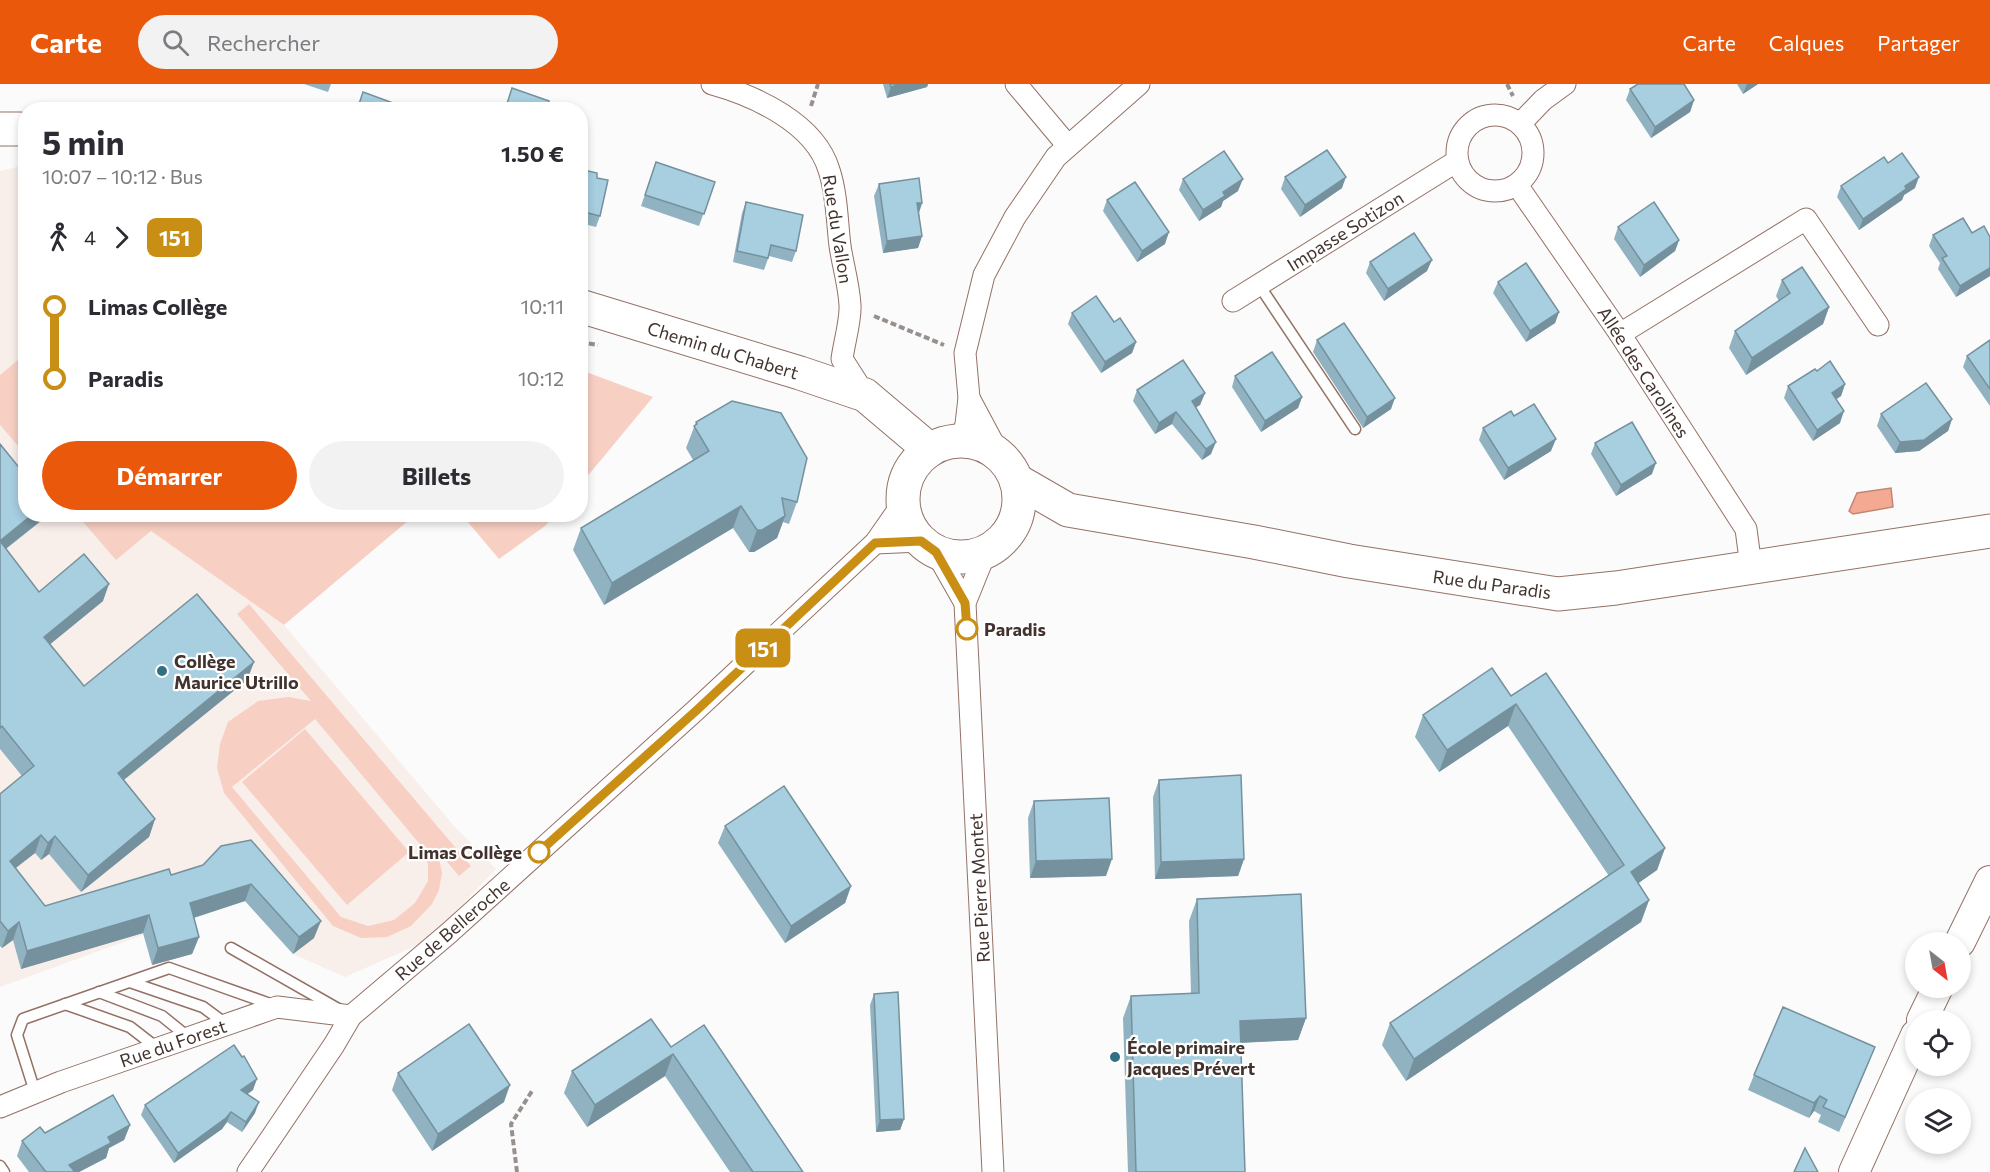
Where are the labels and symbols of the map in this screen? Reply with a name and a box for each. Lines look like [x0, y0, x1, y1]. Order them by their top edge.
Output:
street label: Rue du Vallon [819, 173, 857, 285]
street label: Impasse Sotizon [1283, 186, 1407, 276]
street label: Allée des Carolines [1593, 302, 1695, 442]
street label: Chemin du Chabert [645, 317, 801, 383]
street label: Rue du Paradis [1431, 565, 1553, 603]
marker: Paradis [956, 618, 978, 640]
place label: Paradis [984, 618, 1046, 640]
line badge: 151 [728, 628, 798, 668]
place label: Collège Maurice Utrillo [174, 650, 299, 693]
marker: Collège Maurice Utrillo [155, 664, 169, 678]
street label: Rue Pierre Montet [964, 813, 994, 963]
place label: Limas Collège [408, 841, 522, 863]
marker: Limas Collège [528, 841, 550, 863]
street label: Rue de Belleroche [390, 873, 514, 985]
north arrow [1905, 932, 1971, 998]
street label: Rue du Forest [117, 1014, 229, 1072]
place label: École primaire Jacques Prévert [1127, 1036, 1255, 1079]
marker: École primaire Jacques Prévert [1108, 1050, 1122, 1064]

